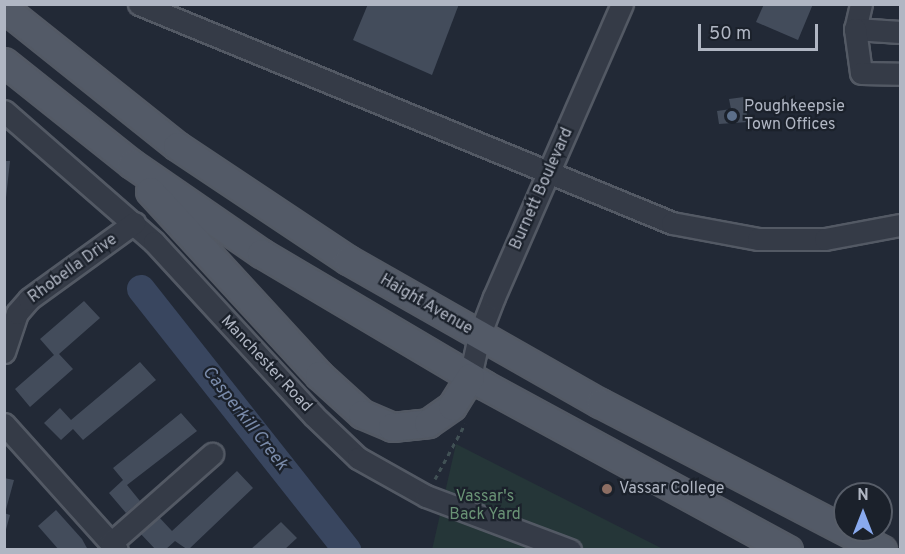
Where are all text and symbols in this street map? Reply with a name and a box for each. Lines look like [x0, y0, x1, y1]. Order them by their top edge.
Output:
scale bar [701, 12, 821, 50]
text: 50 m [709, 23, 751, 46]
place label: Poughkeepsie Town Offices [744, 97, 845, 135]
marker: Poughkeepsie Town Offices [725, 109, 739, 123]
street label: Burnett Boulevard [506, 125, 578, 253]
street label: Rhobella Drive [25, 230, 121, 308]
street label: Haight Avenue [376, 271, 476, 339]
street label: Manchester Road [216, 312, 316, 416]
water label: Casperkill Creek [196, 362, 292, 476]
place label: Vassar College [619, 479, 724, 499]
marker: Vassar College [600, 482, 614, 496]
north arrow [833, 482, 893, 542]
text: N [857, 486, 869, 506]
park label: Vassar's Back Yard [449, 487, 521, 525]

